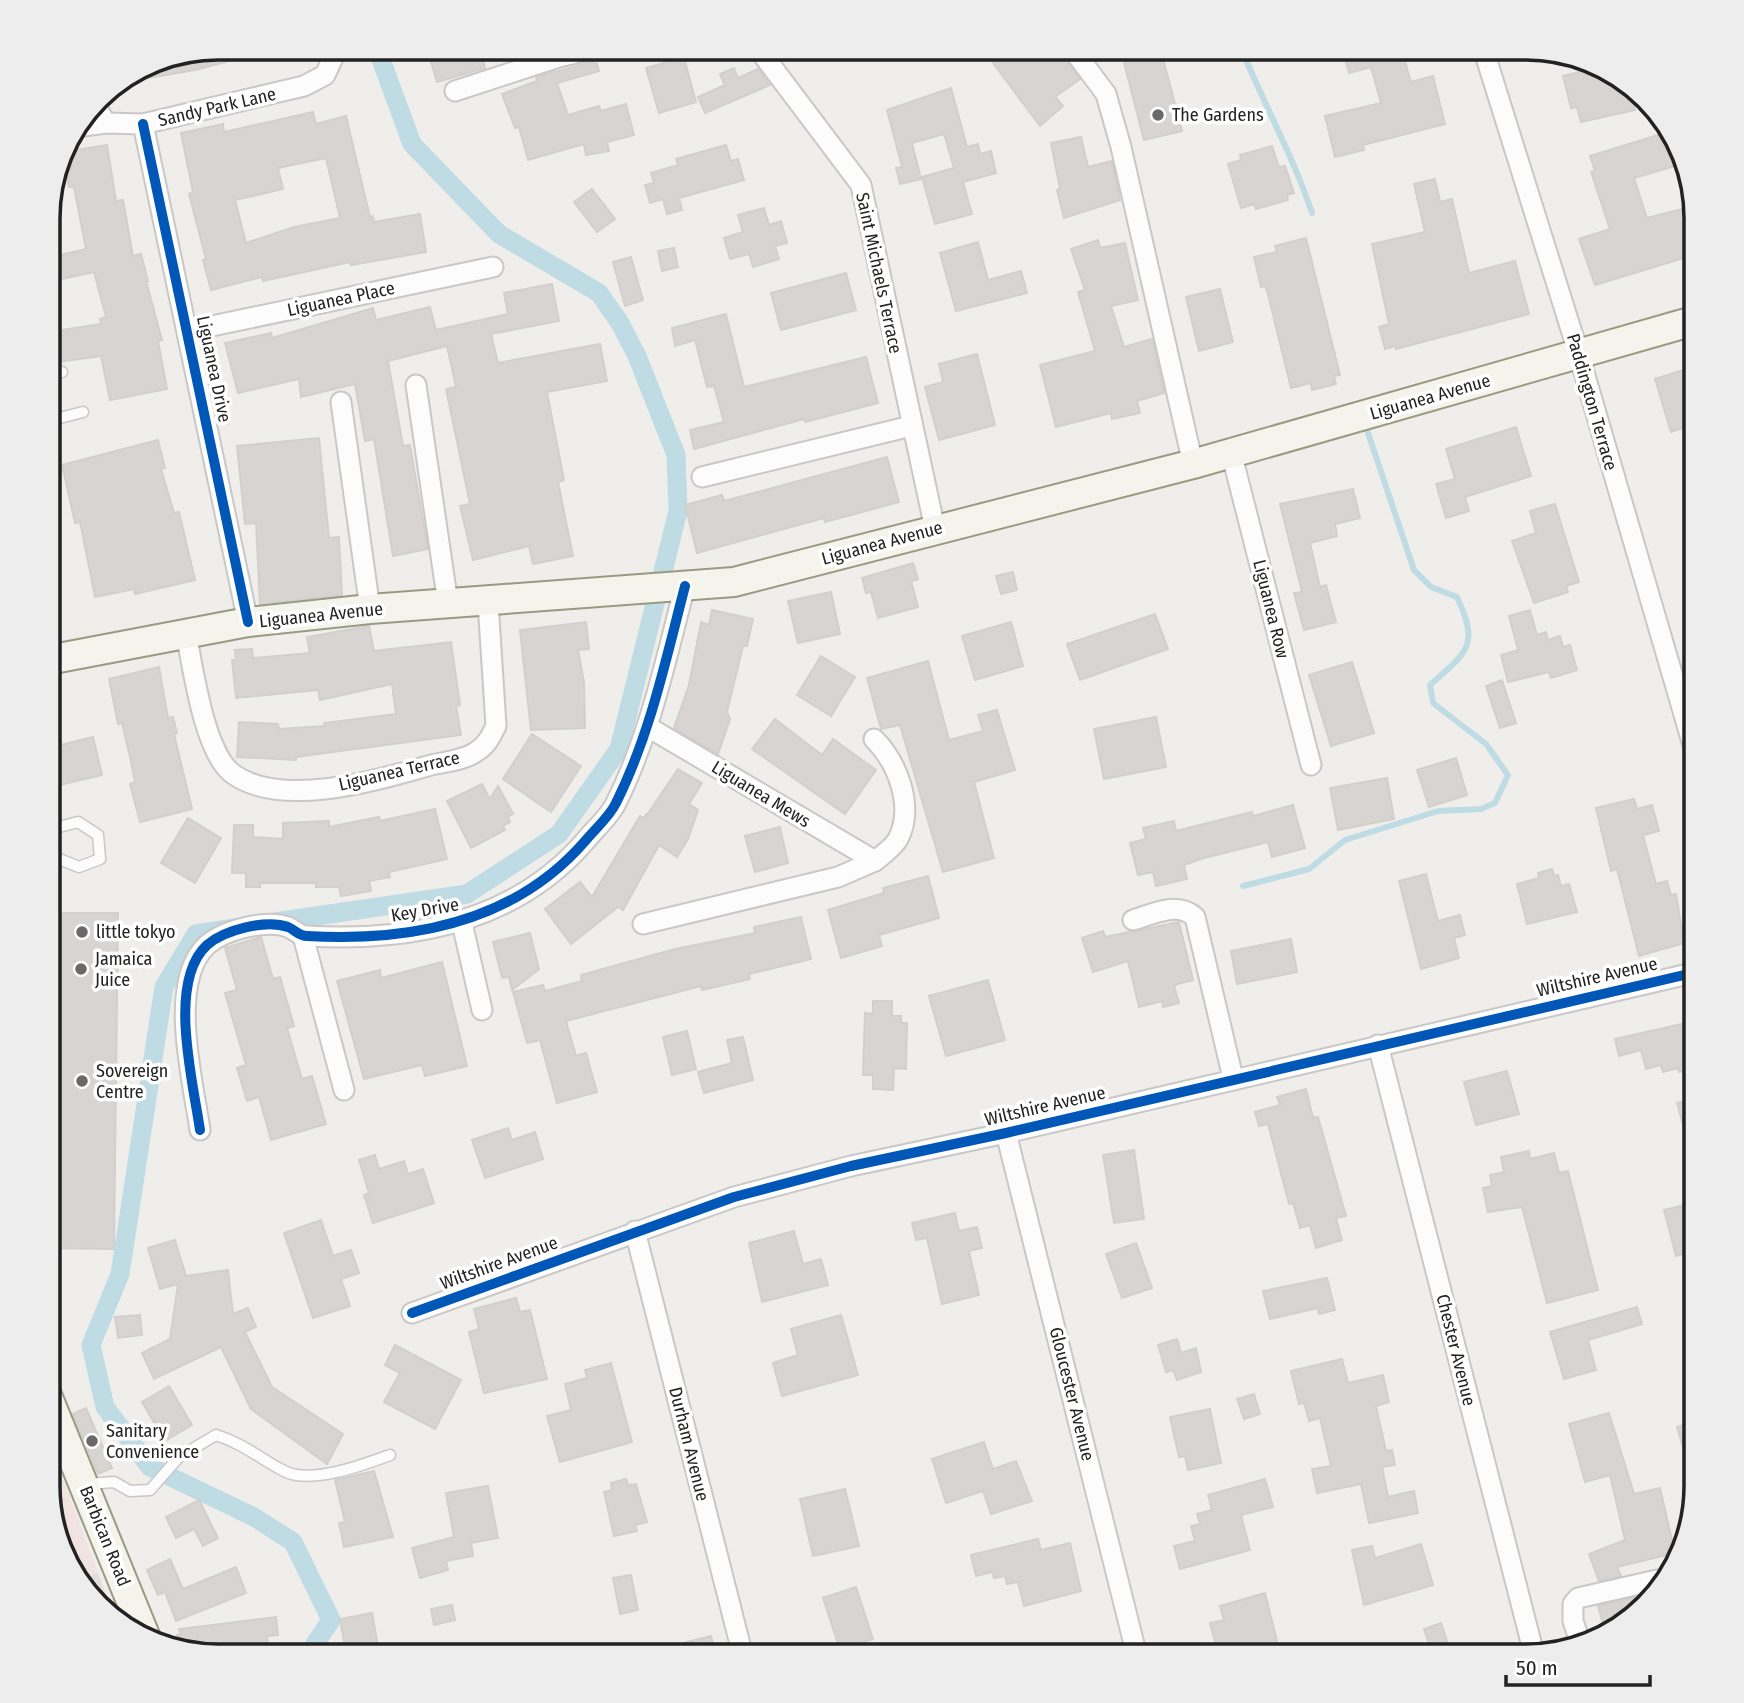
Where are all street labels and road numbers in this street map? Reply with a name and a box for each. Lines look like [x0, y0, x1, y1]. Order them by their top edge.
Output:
street label: Sandy Park Lane [156, 83, 278, 131]
street label: Saint Michaels Terrace [851, 190, 907, 356]
street label: Liguanea Place [285, 277, 397, 321]
street label: Liguanea Drive [192, 314, 236, 424]
street label: Paddington Terrace [1562, 331, 1622, 473]
street label: Liguanea Avenue [1367, 369, 1493, 425]
street label: Liguanea Avenue [819, 516, 945, 570]
street label: Liguanea Row [1248, 557, 1294, 661]
street label: Liguanea Avenue [258, 598, 384, 632]
street label: Liguanea Terrace [336, 746, 462, 796]
street label: Liguanea Mews [708, 756, 815, 832]
street label: Key Drive [389, 893, 461, 927]
street label: Wiltshire Avenue [1534, 952, 1660, 1002]
street label: Wiltshire Avenue [982, 1081, 1108, 1131]
street label: Wiltshire Avenue [437, 1232, 561, 1294]
street label: Chester Avenue [1432, 1292, 1481, 1408]
street label: Gloucester Avenue [1045, 1325, 1099, 1463]
street label: Durham Avenue [664, 1385, 714, 1503]
street label: Barbican Road [75, 1483, 135, 1589]

